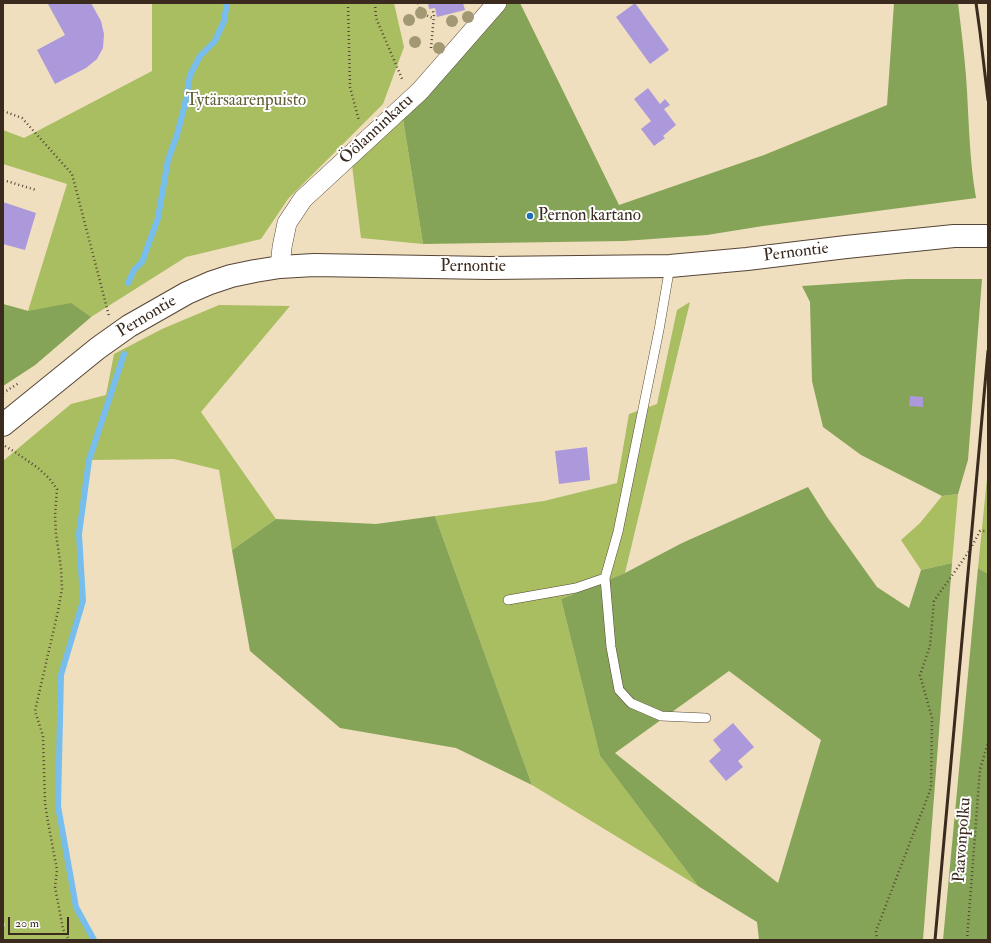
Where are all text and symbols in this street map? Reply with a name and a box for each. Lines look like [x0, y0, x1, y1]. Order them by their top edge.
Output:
park label: Tytärsaarenpuisto [186, 91, 306, 111]
street label: Öölanninkatu [336, 91, 418, 169]
place label: Pernon kartano [538, 206, 641, 226]
marker: Pernon kartano [525, 211, 535, 221]
street label: Pernontie [762, 239, 830, 267]
street label: Pernontie [440, 257, 506, 277]
street label: Pernontie [114, 291, 180, 343]
street label: Paavonpolku [950, 797, 976, 883]
scale bar [10, 909, 71, 935]
text: 20 m [15, 916, 39, 931]

